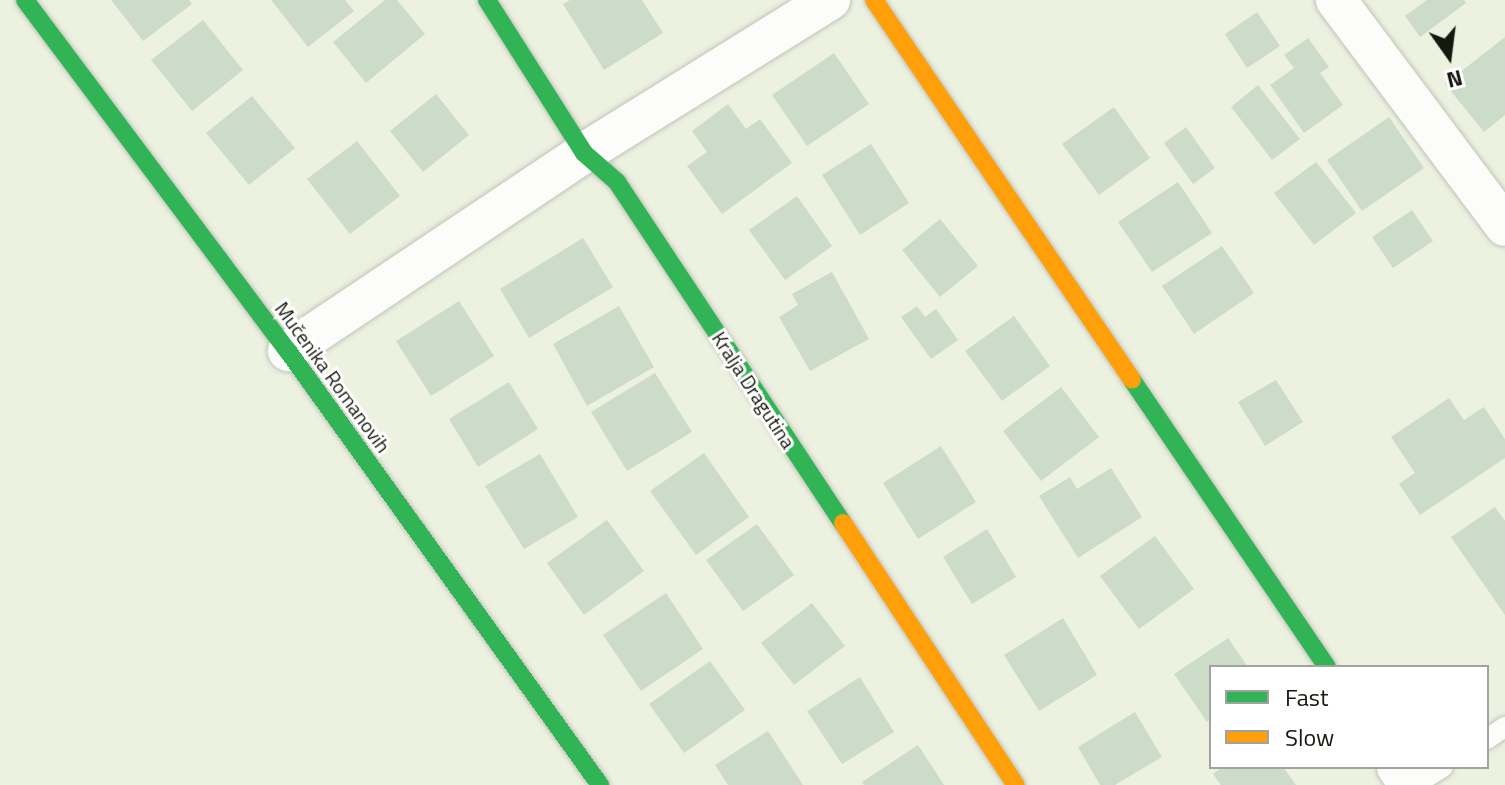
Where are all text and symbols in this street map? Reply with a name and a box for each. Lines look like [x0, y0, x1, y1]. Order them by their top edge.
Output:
north arrow [1409, 16, 1489, 96]
text: N [1443, 61, 1466, 98]
street label: Mučenika Romanovih [270, 297, 396, 457]
street label: Kralja Dragutina [707, 327, 801, 453]
legend [1209, 665, 1489, 769]
text: Fast [1285, 679, 1328, 715]
text: Slow [1285, 719, 1334, 755]

